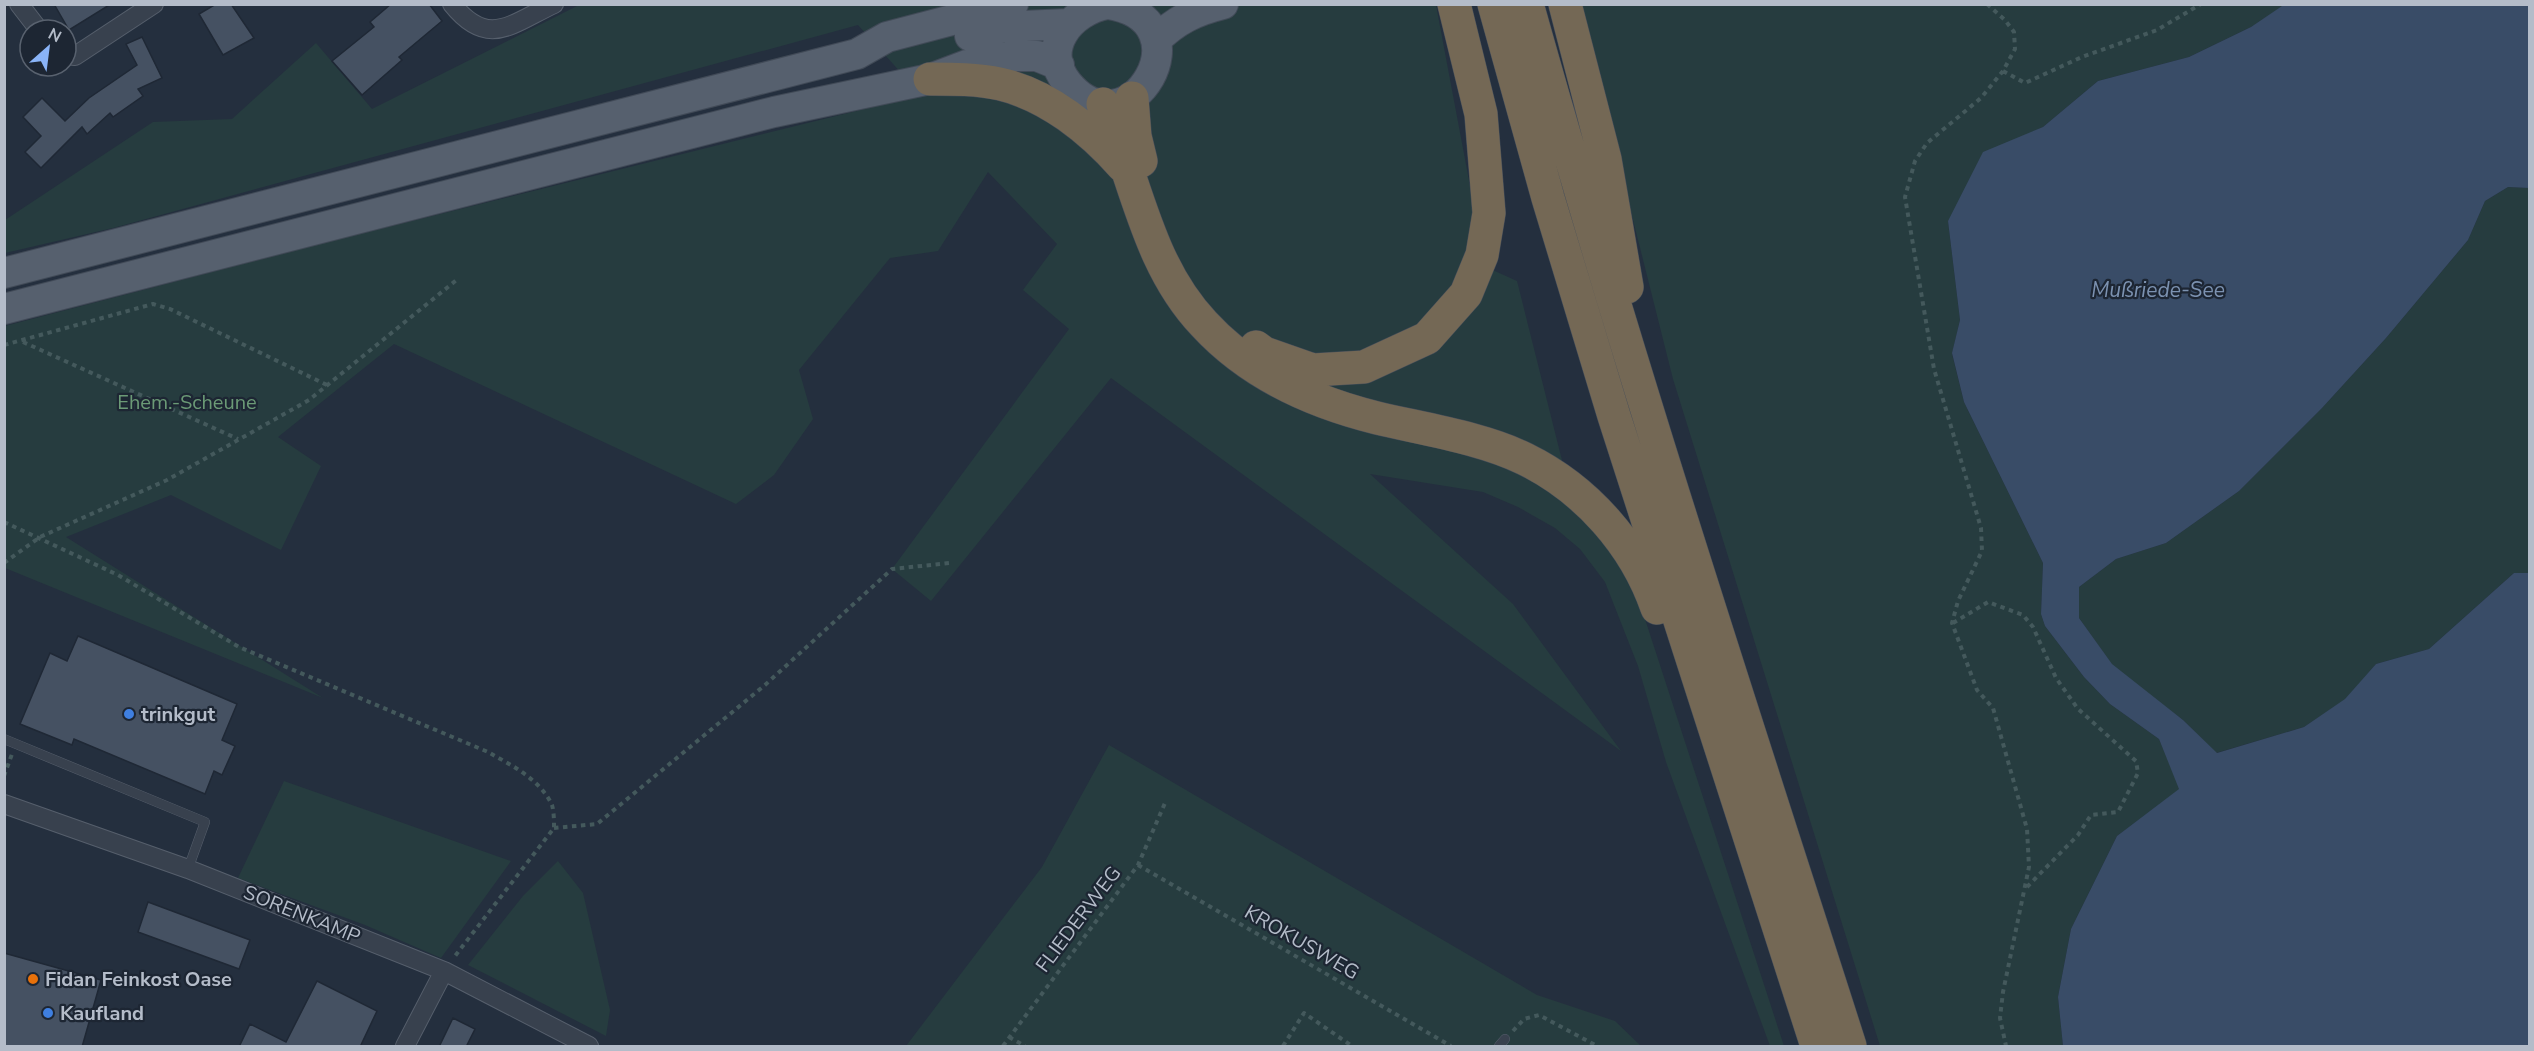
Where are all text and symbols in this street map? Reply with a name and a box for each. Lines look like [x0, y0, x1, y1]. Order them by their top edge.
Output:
north arrow [18, 18, 78, 78]
text: N [44, 23, 65, 48]
water label: Mußriede-See [2091, 276, 2225, 304]
park label: Ehem.-Scheune [117, 389, 257, 416]
place label: trinkgut [141, 701, 215, 728]
marker: trinkgut [122, 707, 136, 721]
street label: FLIEDERWEG [1030, 861, 1127, 978]
street label: SORENKAMP [239, 879, 365, 950]
street label: KROKUSWEG [1239, 899, 1364, 986]
place label: Fidan Feinkost Oase [45, 966, 232, 993]
marker: Fidan Feinkost Oase [26, 972, 40, 986]
place label: Kaufland [60, 1000, 144, 1027]
marker: Kaufland [41, 1006, 55, 1020]

